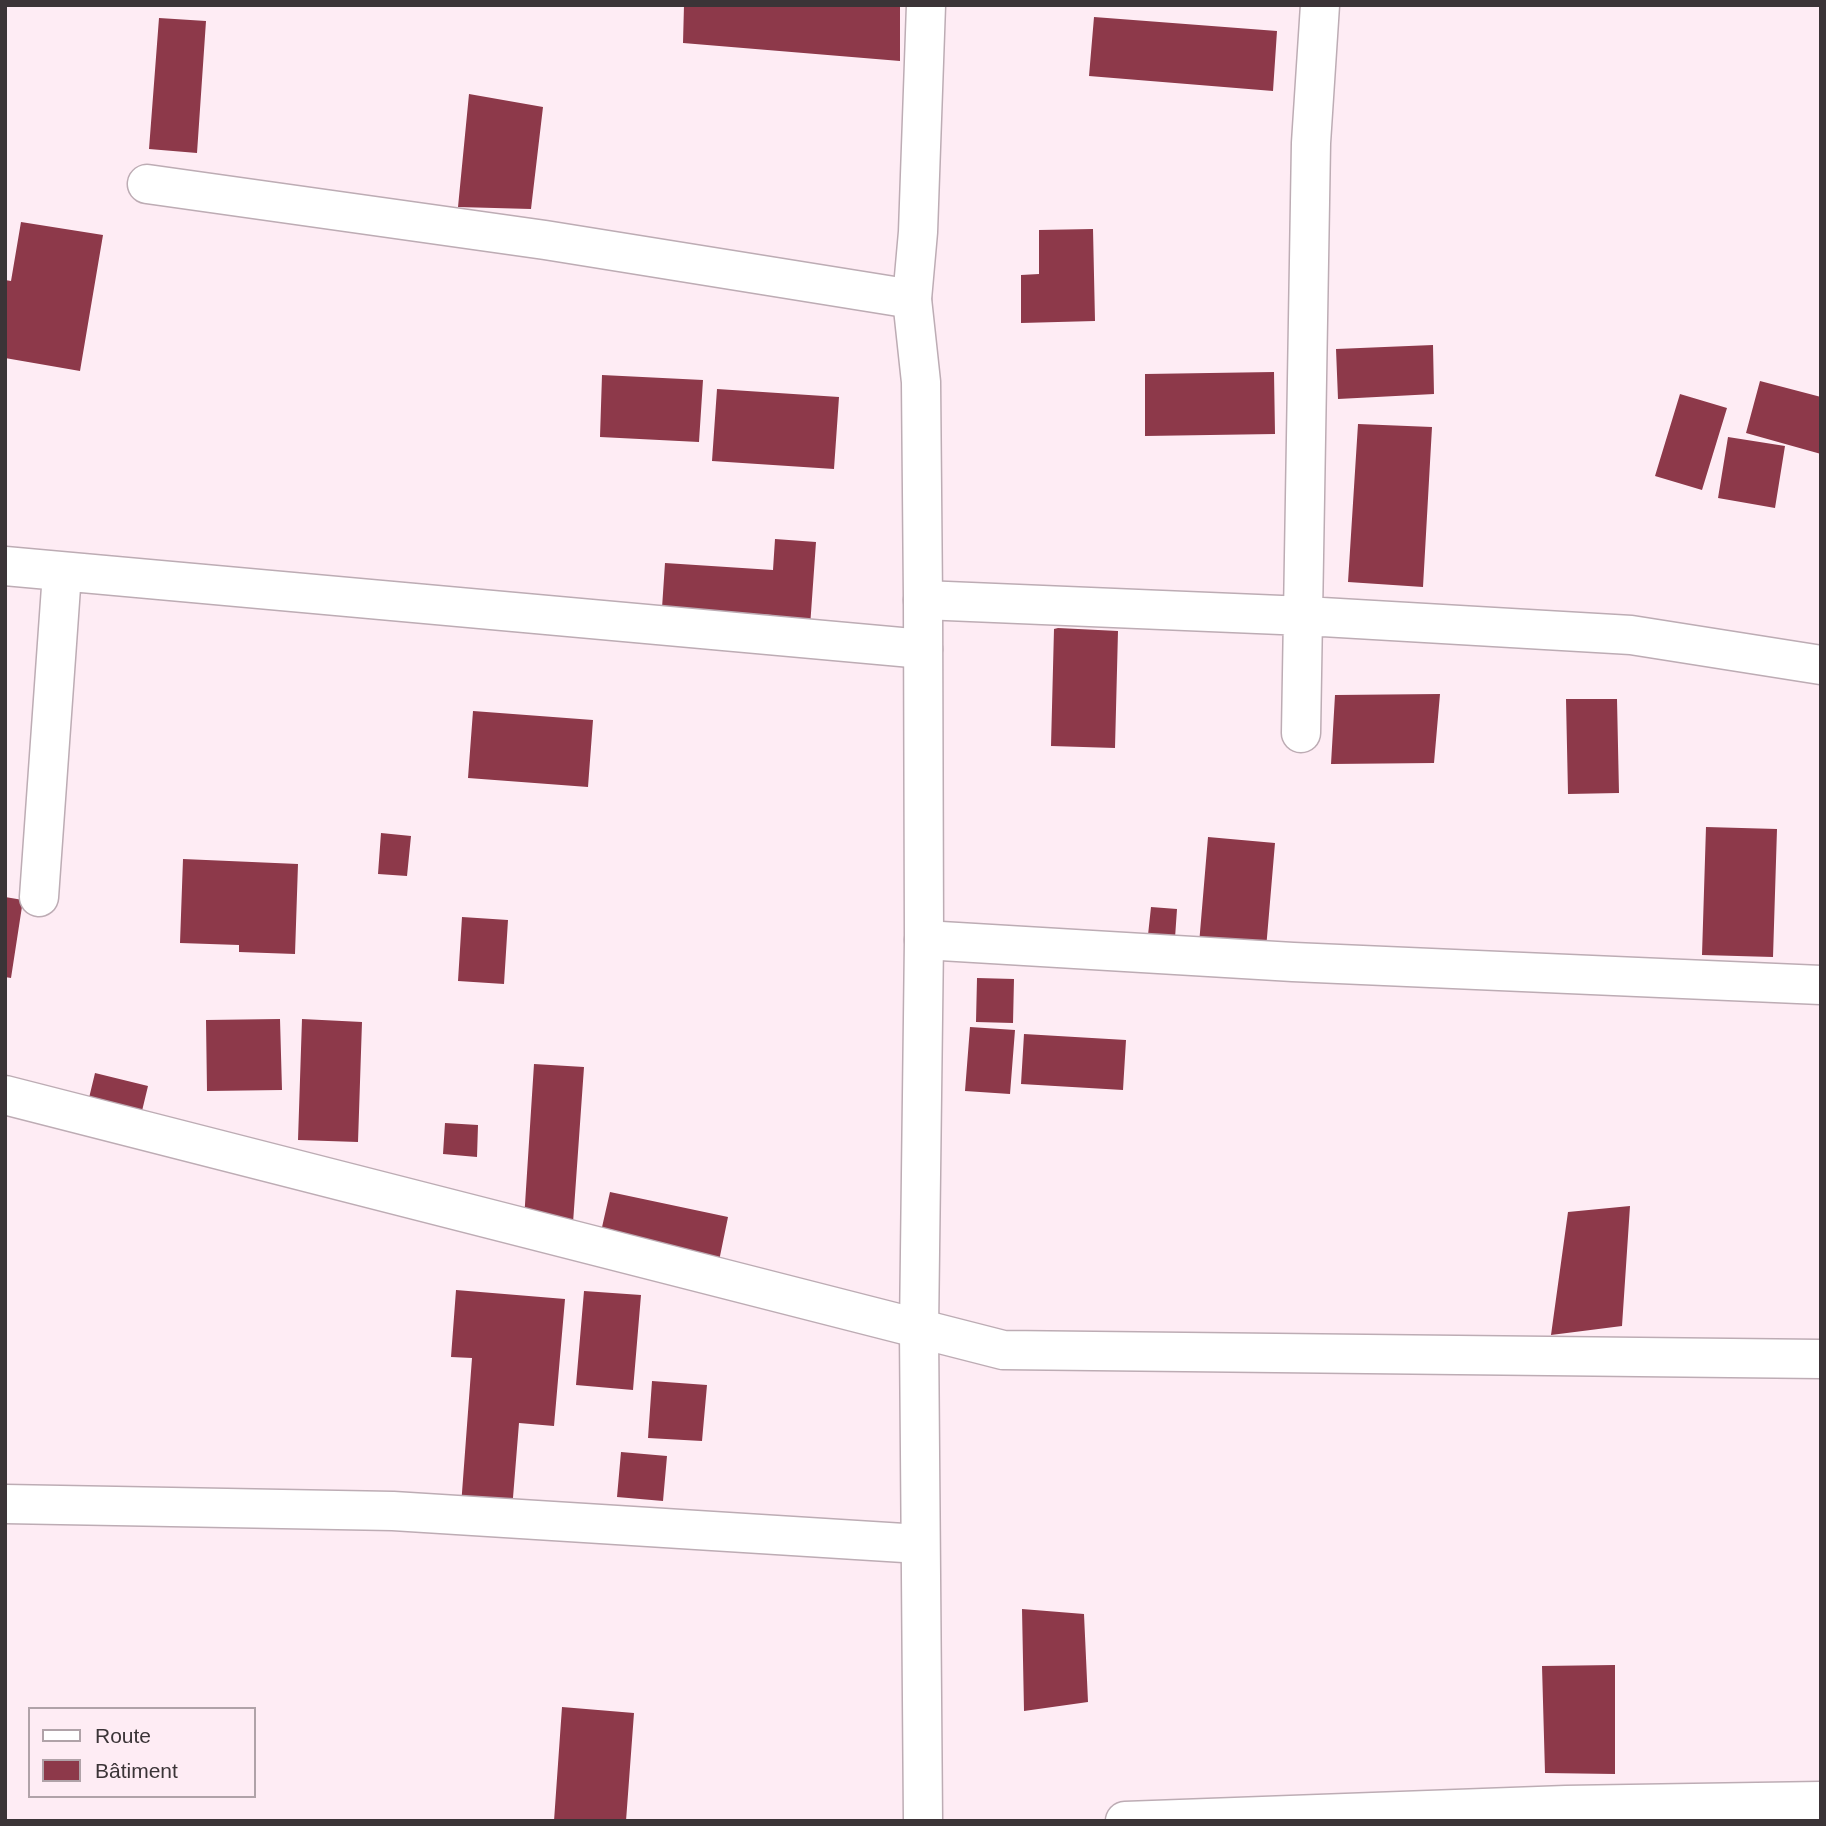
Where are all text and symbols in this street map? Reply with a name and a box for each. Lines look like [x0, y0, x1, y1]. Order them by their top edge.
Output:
legend [28, 1707, 256, 1798]
text: Route [95, 1724, 151, 1747]
text: Bâtiment [95, 1759, 178, 1782]

